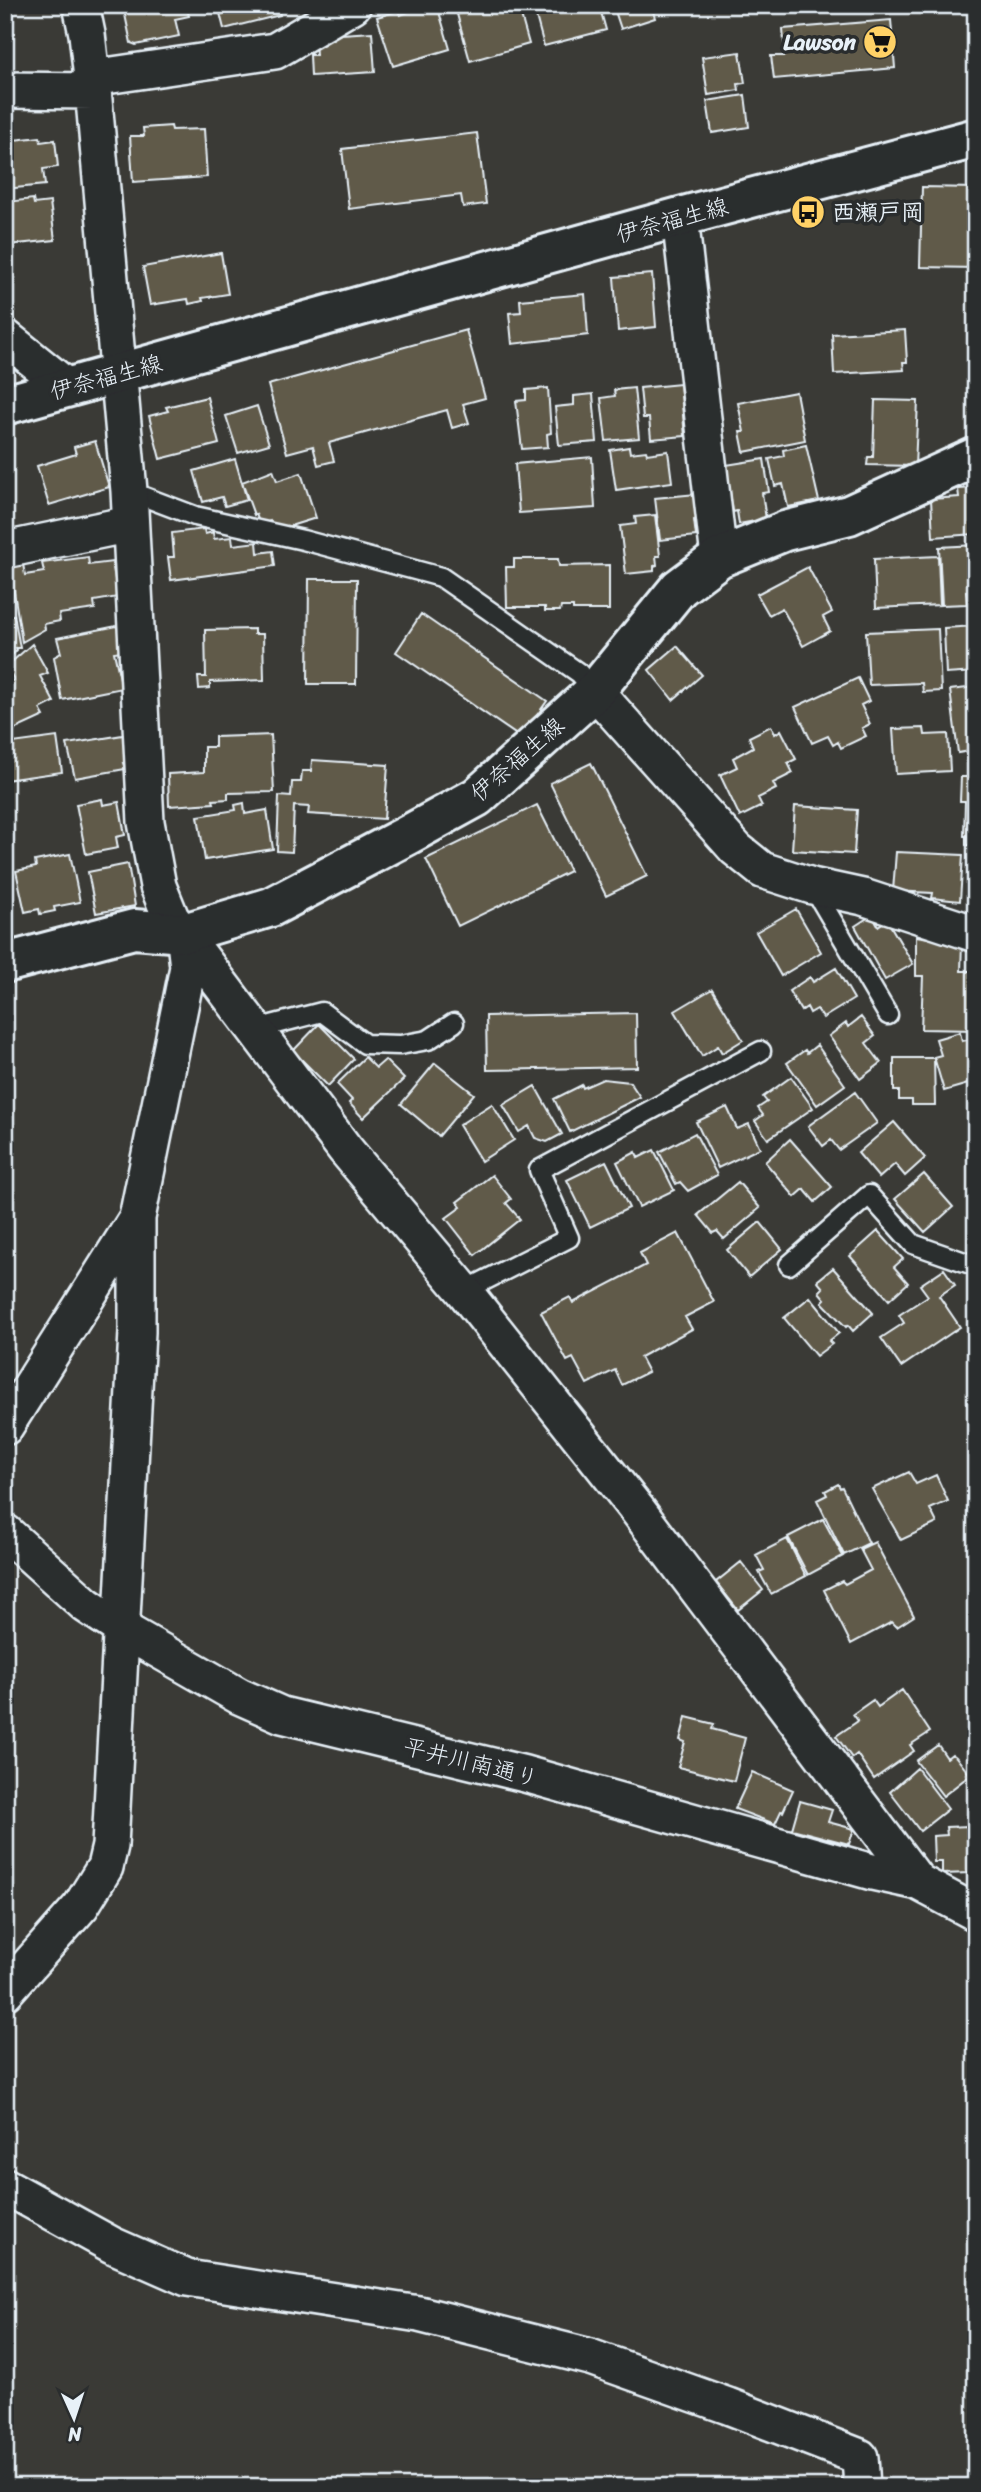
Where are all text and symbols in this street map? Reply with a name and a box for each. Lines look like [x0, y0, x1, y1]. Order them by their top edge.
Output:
place label: Lawson [783, 22, 857, 63]
supermarket icon: Lawson [861, 23, 899, 61]
street label: 伊奈福生線 [611, 186, 733, 255]
place label: 西瀬戸岡 [832, 192, 924, 233]
bus stop icon: 西瀬戸岡 [789, 193, 827, 231]
street label: 伊奈福生線 [45, 343, 167, 412]
street label: 伊奈福生線 [460, 706, 574, 813]
street label: 平井川南通り [399, 1726, 543, 1799]
north arrow [38, 2384, 108, 2454]
text: N [67, 2418, 83, 2451]

